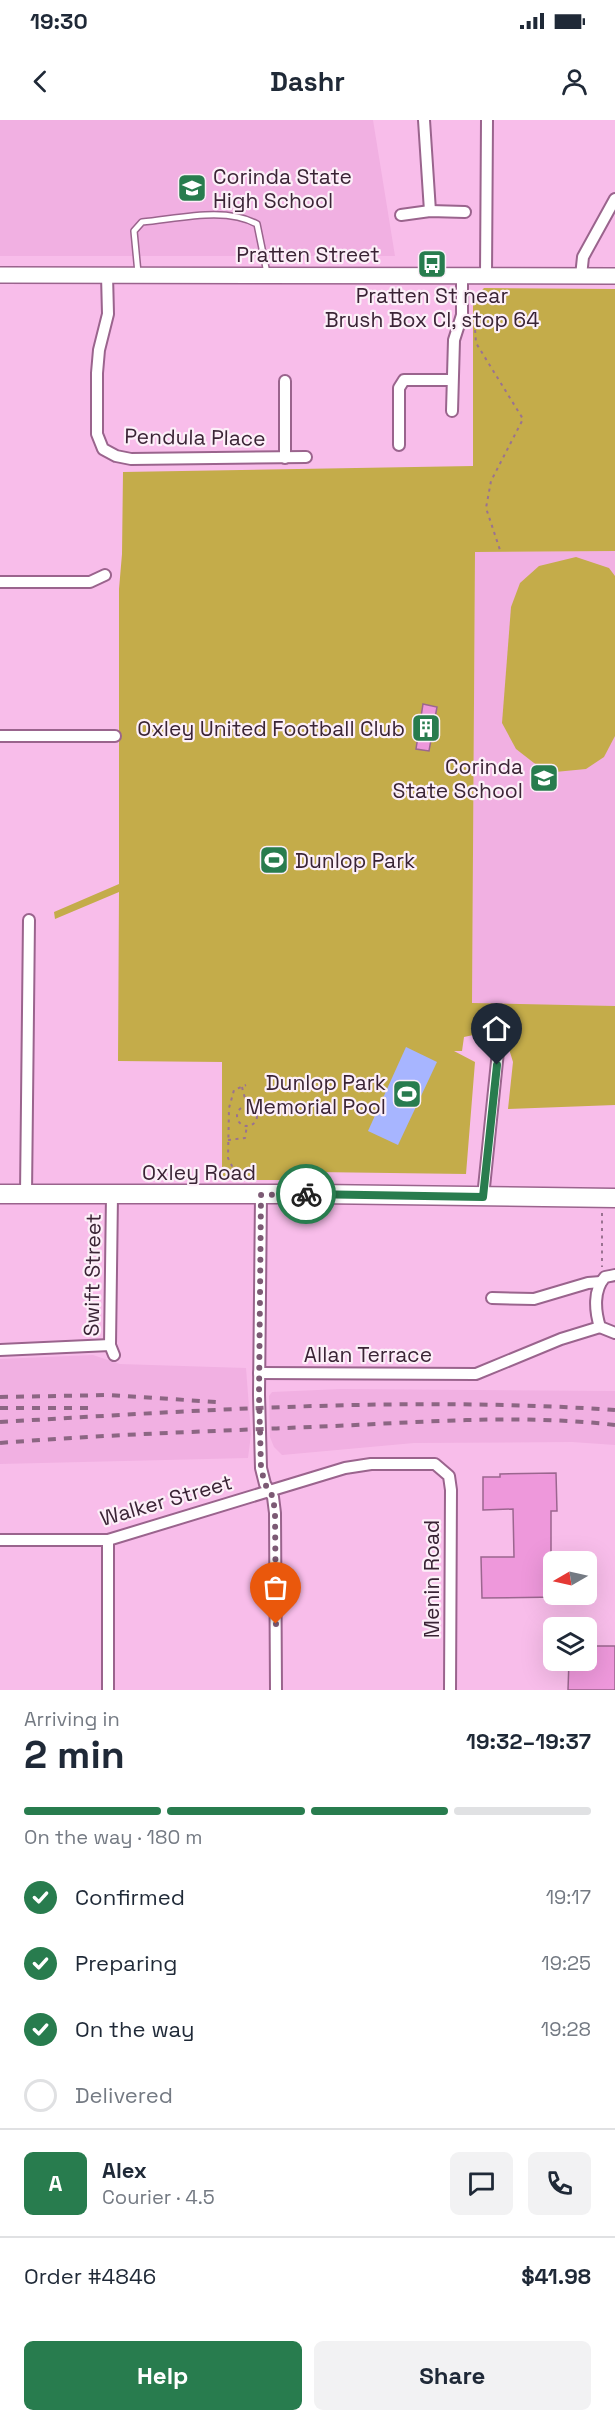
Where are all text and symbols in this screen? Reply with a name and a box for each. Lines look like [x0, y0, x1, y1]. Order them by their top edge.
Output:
text: 19:30 [30, 7, 88, 35]
text: Dashr [270, 64, 345, 99]
icon: back [24, 65, 57, 98]
icon: person [558, 65, 591, 98]
place label: Corinda State High School [213, 163, 352, 214]
school or university icon: Corinda State High School [176, 172, 208, 204]
street label: Pratten Street [236, 241, 380, 268]
bus stop icon: Pratten St near Brush Box Cl, stop 64 [416, 248, 448, 280]
place label: Pratten St near Brush Box Cl, stop 64 [325, 282, 539, 333]
street label: Pendula Place [124, 422, 266, 452]
building icon: Oxley United Football Club [410, 712, 442, 744]
place label: Oxley United Football Club [137, 715, 405, 742]
place label: Corinda State School [393, 753, 523, 804]
school or university icon: Corinda State School [528, 762, 560, 794]
sports icon: Dunlop Park [258, 844, 290, 876]
place label: Dunlop Park [295, 847, 415, 874]
pin [471, 1003, 522, 1065]
icon: home [480, 1012, 513, 1045]
place label: Dunlop Park Memorial Pool [245, 1069, 386, 1120]
sports icon: Dunlop Park Memorial Pool [391, 1078, 423, 1110]
street label: Oxley Road [142, 1159, 256, 1186]
courier [276, 1164, 336, 1224]
icon: bike [290, 1178, 323, 1211]
street label: Swift Street [77, 1213, 107, 1337]
street label: Allan Terrace [304, 1341, 432, 1368]
street label: Walker Street [97, 1468, 235, 1532]
street label: Menin Road [418, 1520, 445, 1638]
north arrow [543, 1551, 597, 1605]
map controls [543, 1551, 597, 1671]
pin [250, 1562, 301, 1624]
icon: bag [259, 1571, 292, 1604]
button: layers [543, 1617, 597, 1671]
text: Arriving in [24, 1706, 120, 1732]
text: 19:32–19:37 [466, 1727, 591, 1755]
text: 2 min [24, 1730, 125, 1779]
text: On the way · 180 m [24, 1824, 203, 1850]
icon: check [24, 1881, 57, 1914]
text: Confirmed [75, 1883, 185, 1911]
text: 19:17 [546, 1884, 591, 1910]
icon: check [24, 1947, 57, 1980]
text: Preparing [75, 1949, 177, 1977]
text: 19:25 [541, 1950, 591, 1976]
icon: check [24, 2013, 57, 2046]
text: On the way [75, 2015, 194, 2043]
text: 19:28 [541, 2016, 591, 2042]
text: Delivered [75, 2081, 173, 2109]
button: chat [450, 2152, 513, 2215]
button: phone [528, 2152, 591, 2215]
text: Alex [102, 2156, 147, 2184]
text: A [49, 2169, 62, 2197]
text: Courier · 4.5 [102, 2184, 215, 2210]
text: Order #4846 [24, 2262, 156, 2290]
text: $41.98 [521, 2262, 591, 2290]
button: Help [24, 2341, 302, 2410]
button: Share [314, 2341, 591, 2410]

